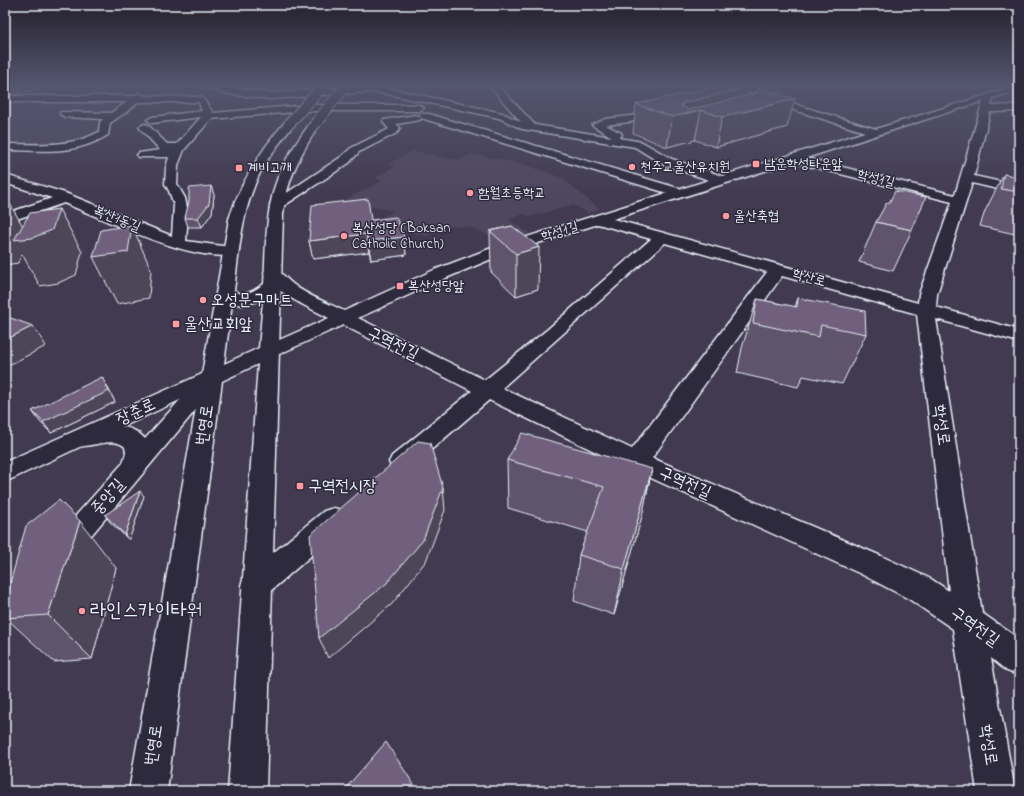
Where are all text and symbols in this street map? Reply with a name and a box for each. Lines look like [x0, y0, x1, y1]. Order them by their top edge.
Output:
place label: 남운학성타운앞 [764, 154, 843, 175]
place label: 천주교울산유치원 [640, 157, 730, 178]
place label: 계비고개 [247, 158, 292, 179]
marker: 남운학성타운앞 [751, 159, 761, 169]
marker: 천주교울산유치원 [627, 162, 637, 172]
marker: 계비고개 [234, 163, 244, 173]
street label: 학성1길 [855, 164, 898, 194]
place label: 함월초등학교 [478, 183, 546, 204]
marker: 함월초등학교 [465, 188, 475, 198]
street label: 복산1동길 [90, 200, 145, 238]
place label: 울산축협 [734, 206, 779, 227]
marker: 울산축협 [721, 211, 731, 221]
street label: 학성1길 [539, 216, 582, 248]
place label: 복산성당 (Boksan Catholic Church) [352, 218, 451, 255]
marker: 복산성당 (Boksan Catholic Church) [339, 231, 349, 241]
street label: 학산로 [790, 263, 828, 293]
place label: 복산성당앞 [408, 276, 464, 297]
marker: 복산성당앞 [395, 281, 405, 291]
place label: 오성문구마트 [211, 288, 293, 313]
marker: 오성문구마트 [198, 295, 208, 305]
place label: 울산교회앞 [184, 312, 253, 337]
marker: 울산교회앞 [171, 319, 181, 329]
street label: 구역전길 [363, 321, 423, 367]
street label: 장춘로 [112, 392, 160, 432]
street label: 번영로 [189, 403, 221, 447]
street label: 학성로 [926, 403, 956, 447]
street label: 구역전길 [655, 460, 715, 506]
street label: 중앙길 [85, 473, 131, 521]
place label: 구역전시장 [308, 474, 377, 499]
marker: 구역전시장 [295, 481, 305, 491]
place label: 라인스카이타워 [90, 597, 203, 626]
street label: 구역전길 [945, 601, 1005, 653]
marker: 라인스카이타워 [77, 606, 87, 616]
street label: 번영로 [138, 723, 170, 767]
street label: 학성로 [972, 723, 1004, 767]

